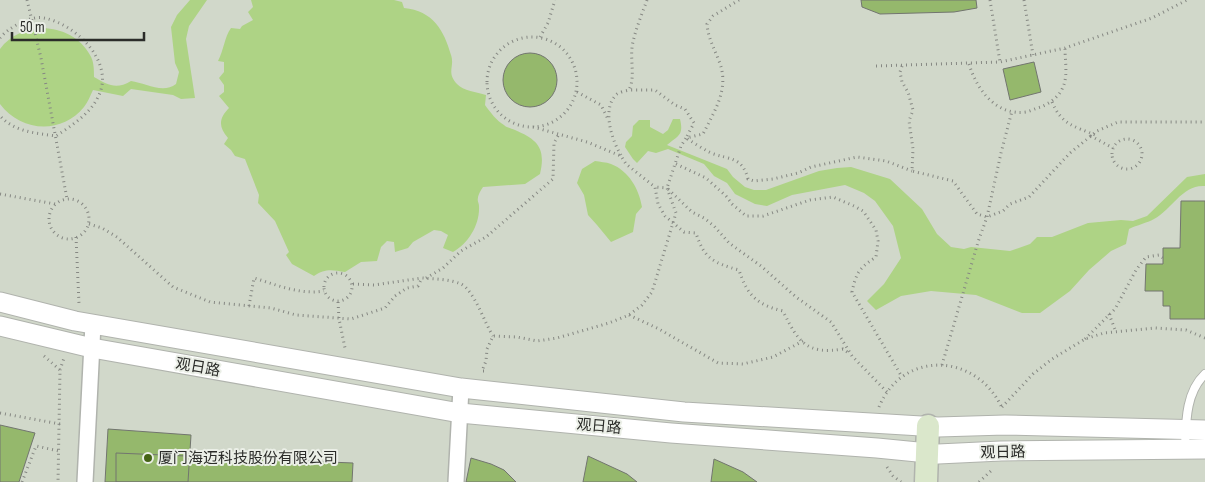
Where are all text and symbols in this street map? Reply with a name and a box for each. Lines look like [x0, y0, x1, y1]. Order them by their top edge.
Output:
scale bar [12, 10, 145, 42]
text: 50 m [20, 18, 45, 37]
street label: 观日路 [174, 354, 222, 381]
street label: 观日路 [576, 415, 622, 438]
street label: 观日路 [980, 443, 1026, 462]
place label: 厦门海迈科技股份有限公司 [158, 449, 338, 468]
marker: 厦门海迈科技股份有限公司 [142, 452, 154, 464]

